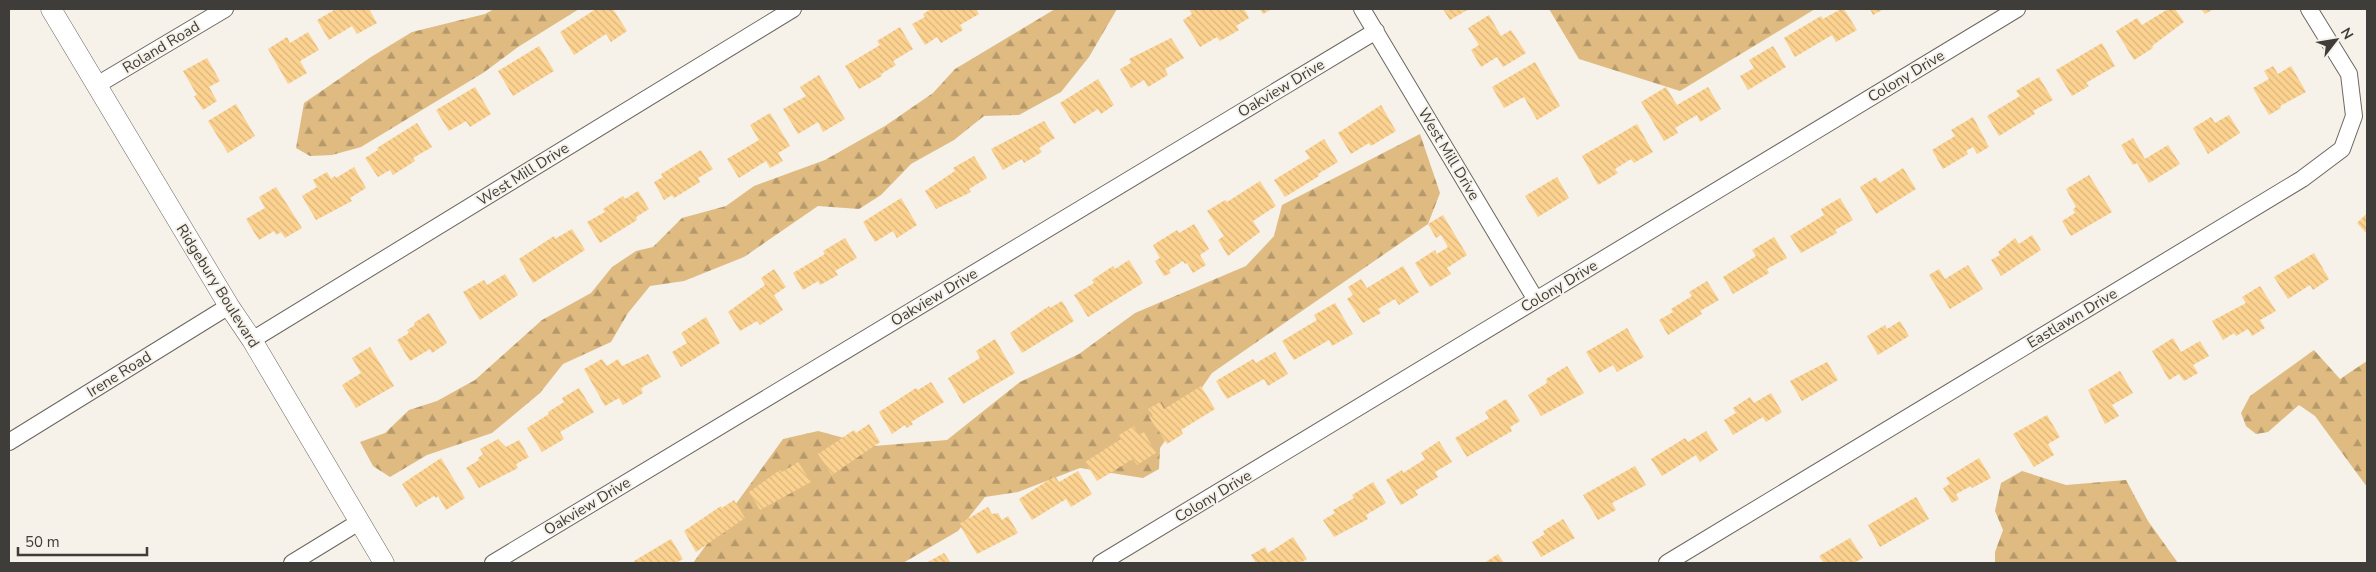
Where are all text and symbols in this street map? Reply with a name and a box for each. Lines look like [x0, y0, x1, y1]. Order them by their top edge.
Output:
north arrow [2311, 15, 2361, 65]
street label: Roland Road [119, 16, 203, 78]
text: N [2336, 24, 2358, 43]
street label: Colony Drive [1864, 45, 1948, 107]
street label: Oakview Drive [1234, 54, 1328, 122]
street label: West Mill Drive [1414, 104, 1484, 204]
street label: West Mill Drive [473, 138, 573, 210]
street label: Ridgebury Boulevard [172, 220, 264, 352]
street label: Colony Drive [1517, 255, 1601, 317]
street label: Oakview Drive [887, 263, 981, 331]
street label: Eastlawn Drive [2023, 283, 2121, 353]
street label: Irene Road [83, 346, 155, 402]
street label: Colony Drive [1171, 465, 1255, 527]
street label: Oakview Drive [540, 472, 634, 540]
scale bar [18, 524, 146, 556]
text: 50 m [25, 532, 60, 552]

